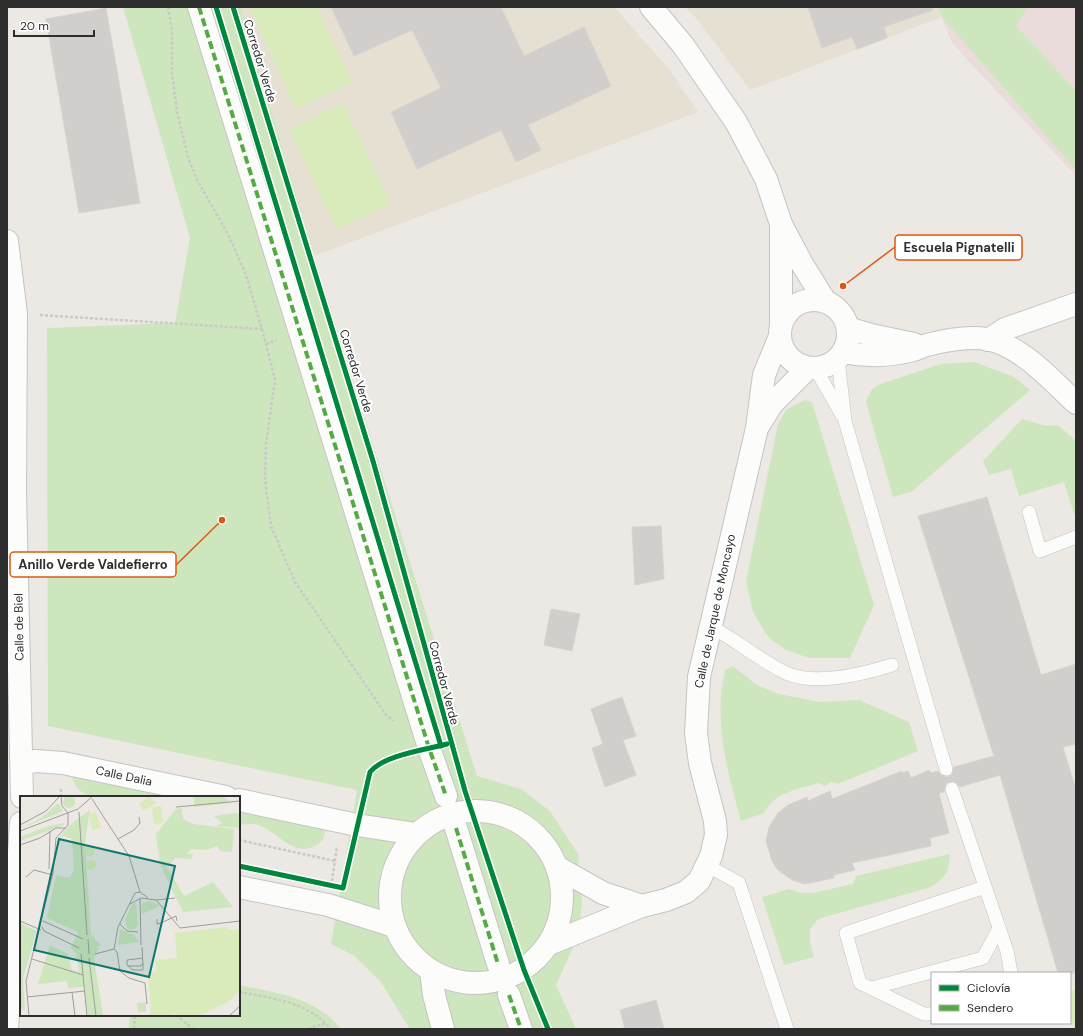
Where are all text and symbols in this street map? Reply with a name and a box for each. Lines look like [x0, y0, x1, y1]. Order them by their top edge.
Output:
scale bar [14, 12, 94, 38]
text: 20 m [20, 18, 49, 34]
street label: Corredor Verde [240, 18, 280, 105]
callout: Escuela Pignatelli [895, 235, 1022, 260]
text: Escuela Pignatelli [903, 239, 1015, 256]
street label: Corredor Verde [336, 328, 376, 415]
street label: Calle de Jarque de Moncayo [691, 532, 739, 690]
callout: Anillo Verde Valdefierro [10, 552, 176, 577]
text: Anillo Verde Valdefierro [18, 556, 168, 573]
street label: Calle de Biel [10, 593, 28, 661]
street label: Corredor Verde [425, 639, 463, 727]
street label: Calle Dalia [94, 762, 154, 790]
inset map [20, 796, 240, 1016]
legend [931, 972, 1071, 1024]
text: Ciclovía [967, 980, 1010, 996]
text: Sendero [967, 1000, 1013, 1016]

